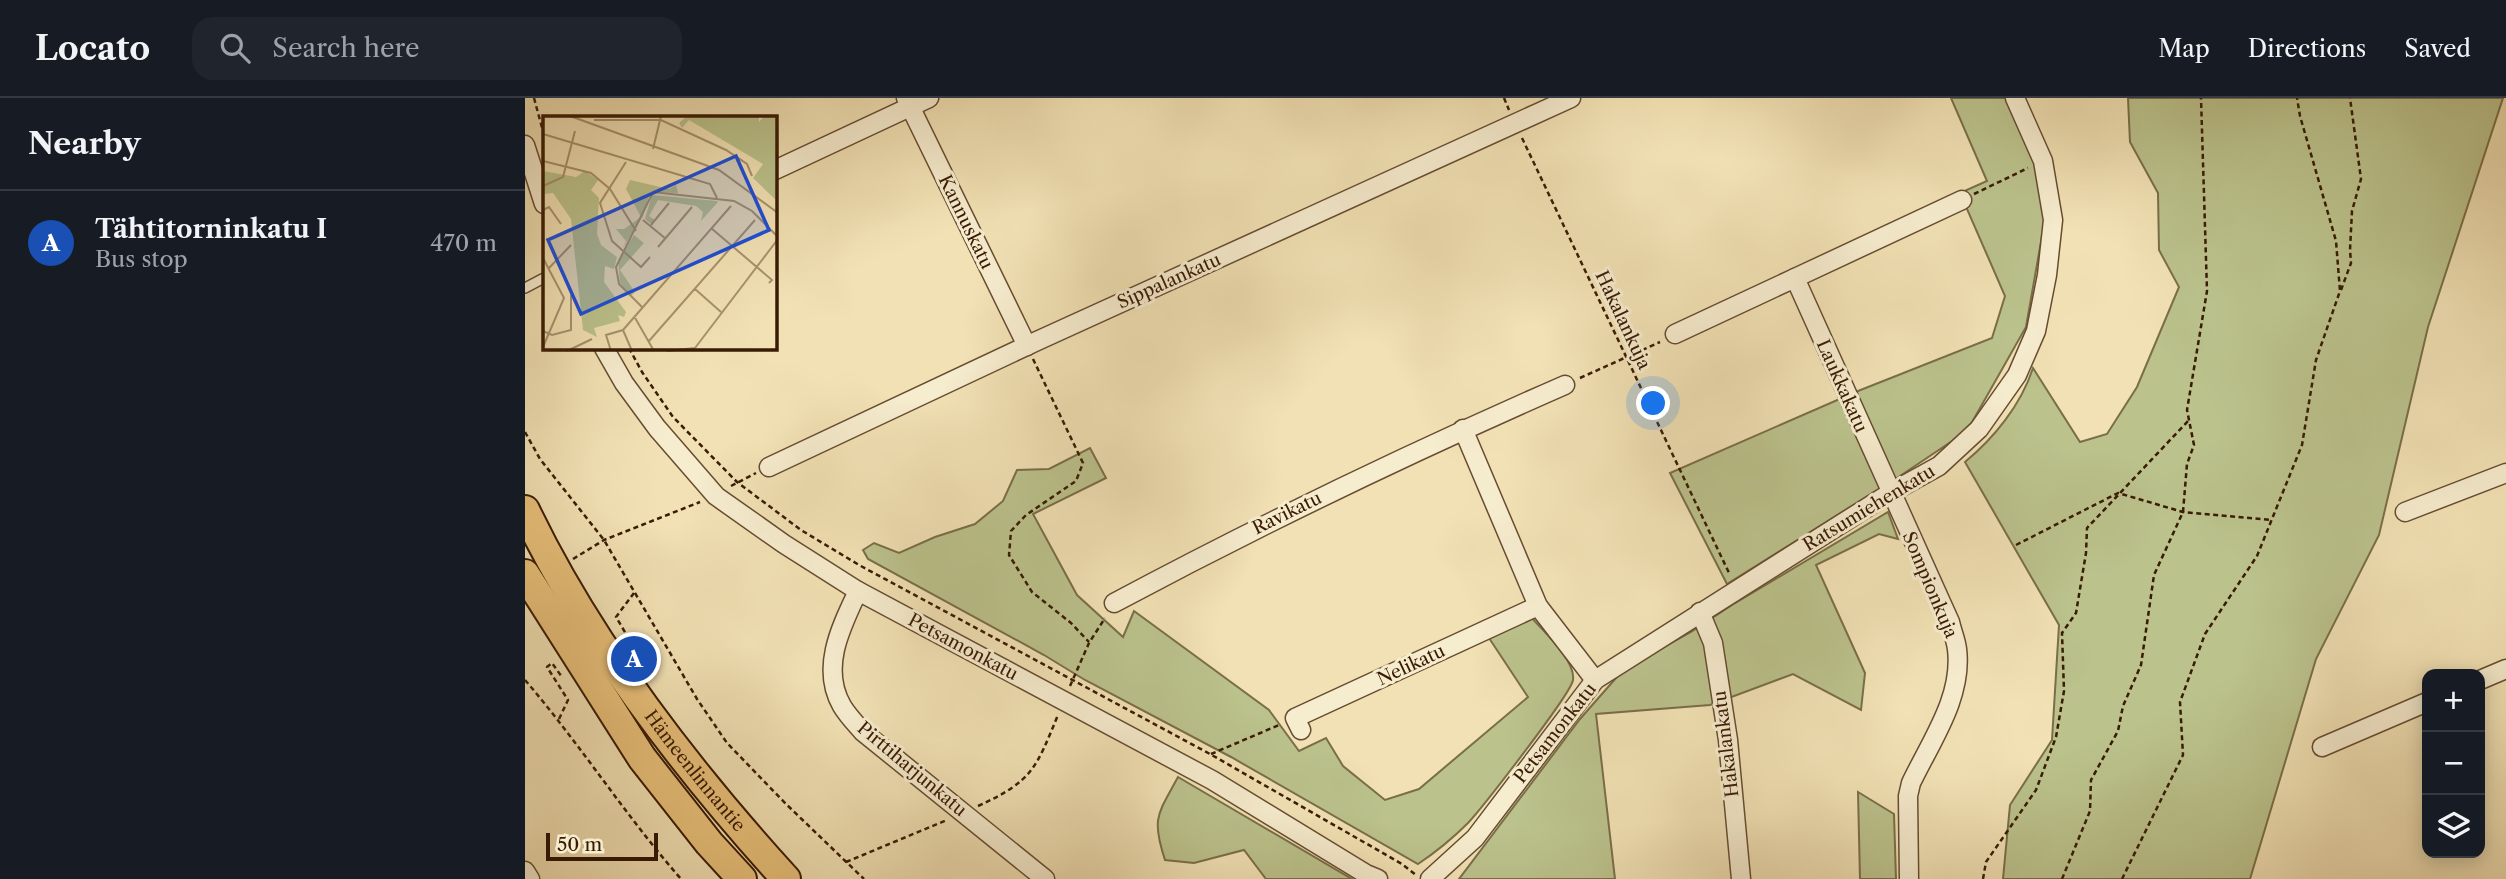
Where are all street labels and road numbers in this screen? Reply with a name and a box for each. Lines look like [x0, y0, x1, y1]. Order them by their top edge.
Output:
street label: Kannuskatu [934, 171, 998, 273]
street label: Sippalankatu [1114, 248, 1224, 314]
street label: Hakalankuja [1591, 267, 1656, 373]
street label: Laukkakatu [1812, 336, 1872, 436]
street label: Ratsumiehenkatu [1799, 460, 1939, 556]
street label: Ravikatu [1249, 487, 1325, 539]
street label: Sompionkuja [1898, 528, 1963, 642]
street label: Petsamonkatu [904, 609, 1022, 685]
street label: Nelikatu [1374, 640, 1448, 690]
street label: Petsamonkatu [1509, 678, 1601, 788]
street label: Hakalankatu [1709, 689, 1743, 799]
street label: Hämeenlinnantie [640, 706, 750, 836]
street label: Pirttiharjunkatu [853, 717, 971, 821]

